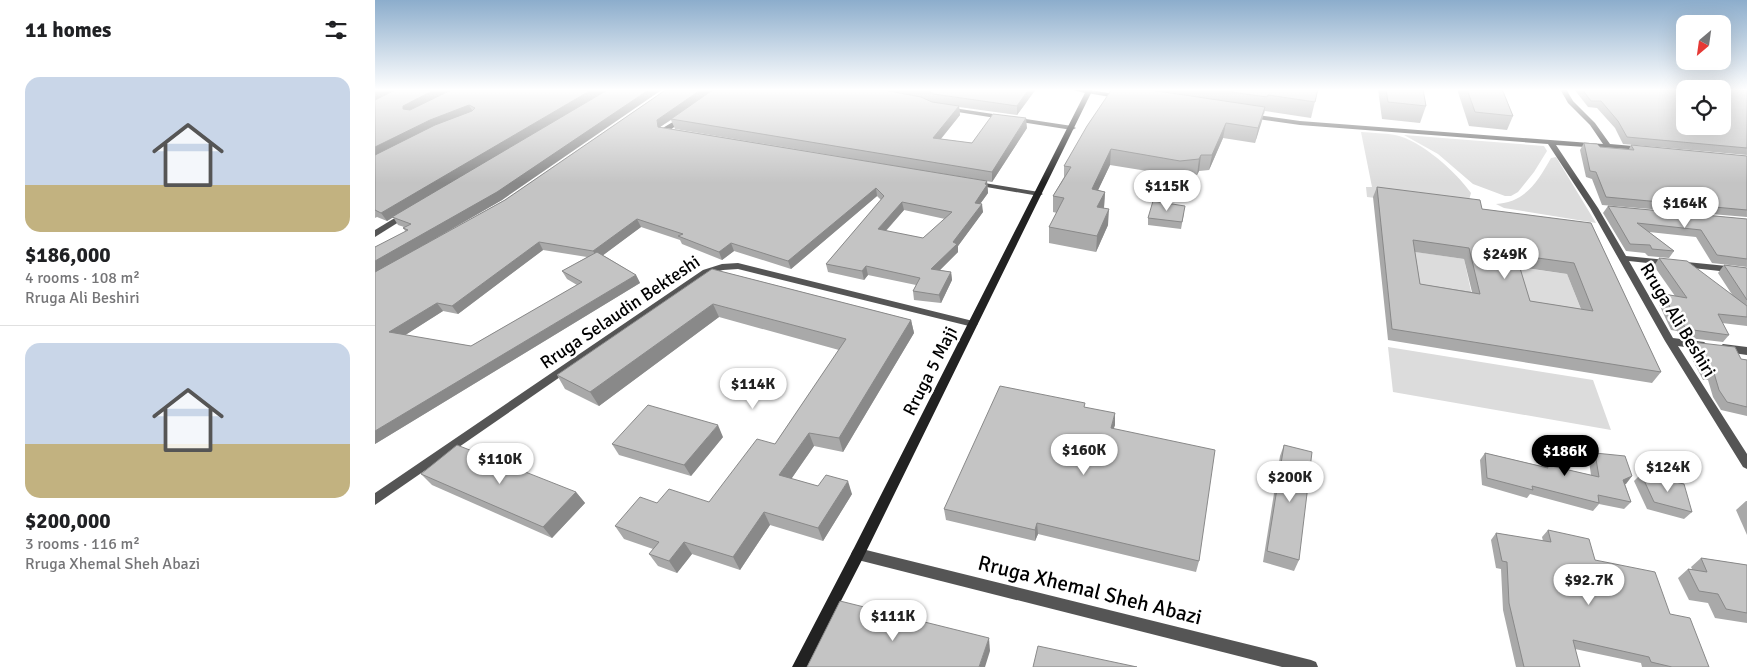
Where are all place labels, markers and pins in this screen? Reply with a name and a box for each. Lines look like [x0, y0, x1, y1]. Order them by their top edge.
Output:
pin: $115K [1132, 170, 1202, 212]
pin: $164K [1650, 186, 1720, 229]
pin: $249K [1470, 238, 1540, 280]
pin: $114K [718, 368, 788, 410]
pin: $160K [1049, 434, 1119, 476]
pin: $186K [1530, 434, 1600, 477]
pin: $110K [465, 442, 535, 485]
pin: $124K [1633, 450, 1703, 493]
pin: $200K [1255, 460, 1325, 503]
pin: $92.7K [1548, 564, 1630, 606]
pin: $111K [858, 600, 928, 642]

